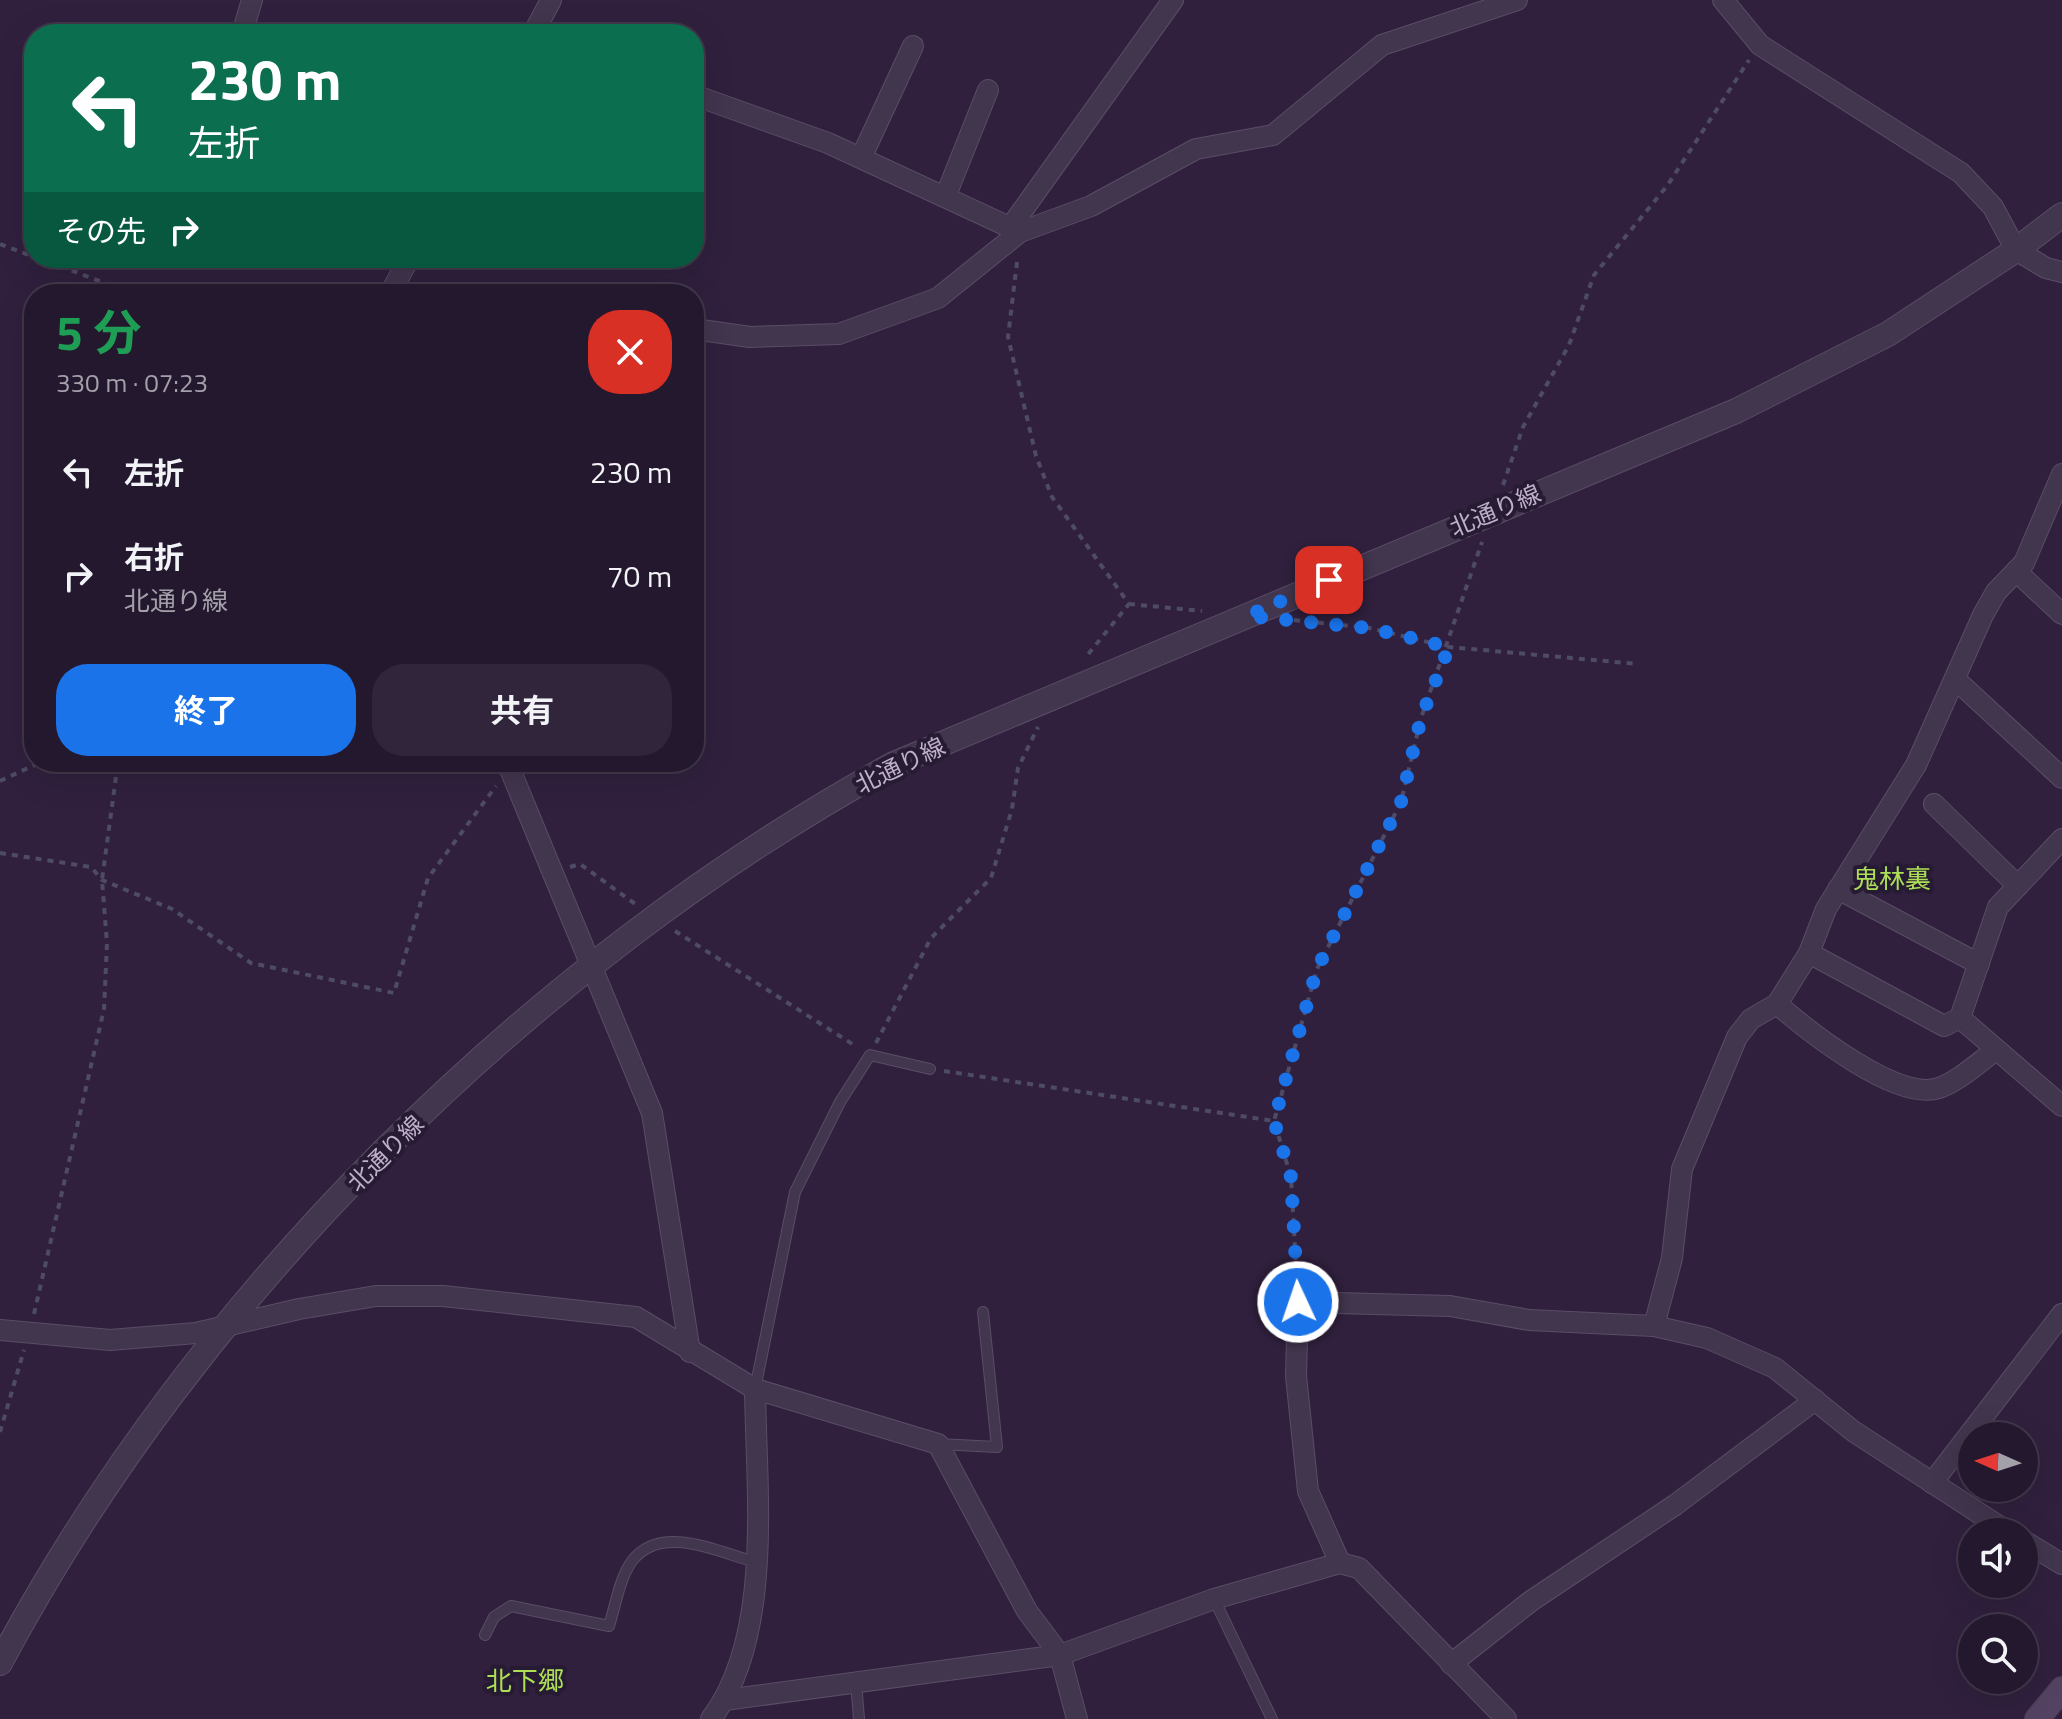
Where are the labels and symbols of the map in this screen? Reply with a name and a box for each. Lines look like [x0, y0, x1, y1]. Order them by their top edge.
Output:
street label: 北通り線 [1444, 475, 1546, 545]
pin [1295, 546, 1363, 614]
street label: 北通り線 [849, 728, 951, 802]
district label: 鬼林裏 [1853, 859, 1931, 898]
street label: 北通り線 [338, 1106, 432, 1200]
position arrow [1256, 1260, 1340, 1344]
north arrow [1958, 1422, 2038, 1502]
district label: 北下郷 [486, 1661, 564, 1700]

